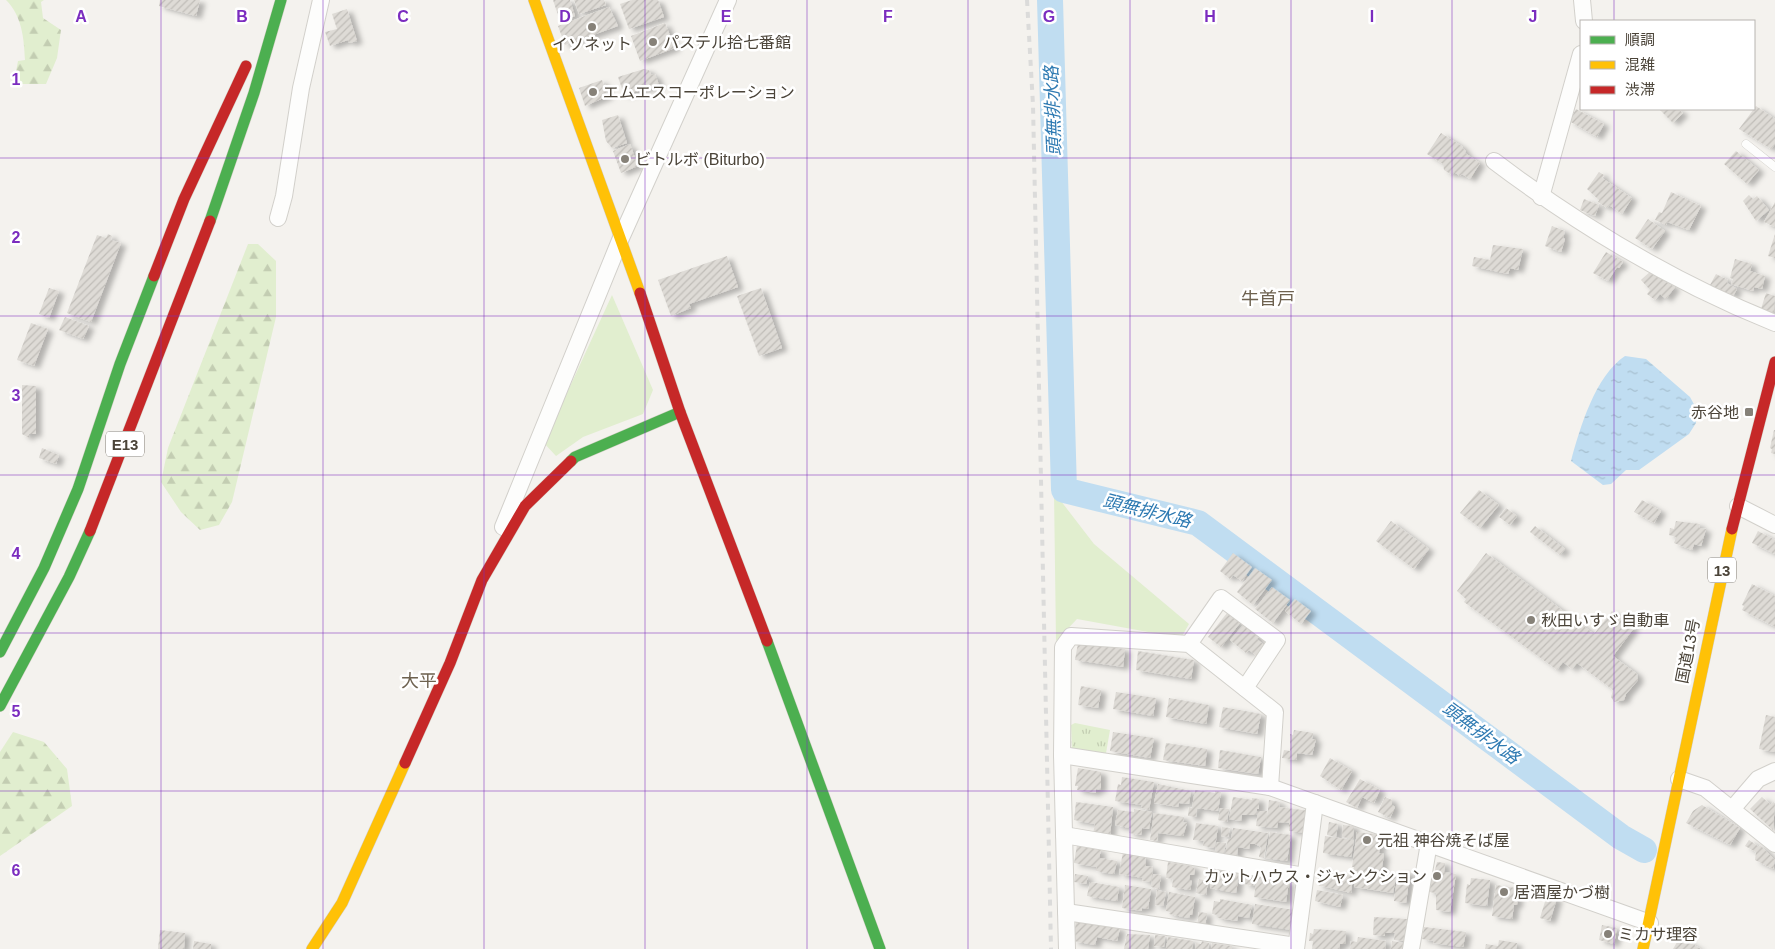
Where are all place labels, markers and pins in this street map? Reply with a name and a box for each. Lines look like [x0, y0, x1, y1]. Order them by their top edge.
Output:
marker: イソネット [586, 21, 598, 33]
place label: パステル拾七番館 [663, 34, 791, 51]
place label: イソネット [552, 36, 632, 53]
marker: パステル拾七番館 [647, 36, 659, 48]
place label: エムエスコーポレーション [603, 84, 795, 101]
marker: エムエスコーポレーション [587, 86, 599, 98]
place label: ビトルボ (Biturbo) [635, 151, 765, 168]
marker: ビトルボ (Biturbo) [619, 153, 631, 165]
place label: 赤谷地 [1691, 404, 1739, 421]
marker: 赤谷地 [1743, 406, 1755, 418]
place label: 秋田いすゞ自動車 [1541, 612, 1669, 629]
marker: 秋田いすゞ自動車 [1525, 614, 1537, 626]
place label: 元祖 神谷焼そば屋 [1377, 832, 1509, 849]
marker: 元祖 神谷焼そば屋 [1361, 834, 1373, 846]
place label: カットハウス・ジャンクション [1204, 868, 1427, 885]
marker: カットハウス・ジャンクション [1431, 870, 1443, 882]
place label: 居酒屋かづ樹 [1514, 884, 1610, 901]
marker: 居酒屋かづ樹 [1498, 886, 1510, 898]
place label: ミカサ理容 [1618, 926, 1698, 943]
marker: ミカサ理容 [1602, 928, 1614, 940]

